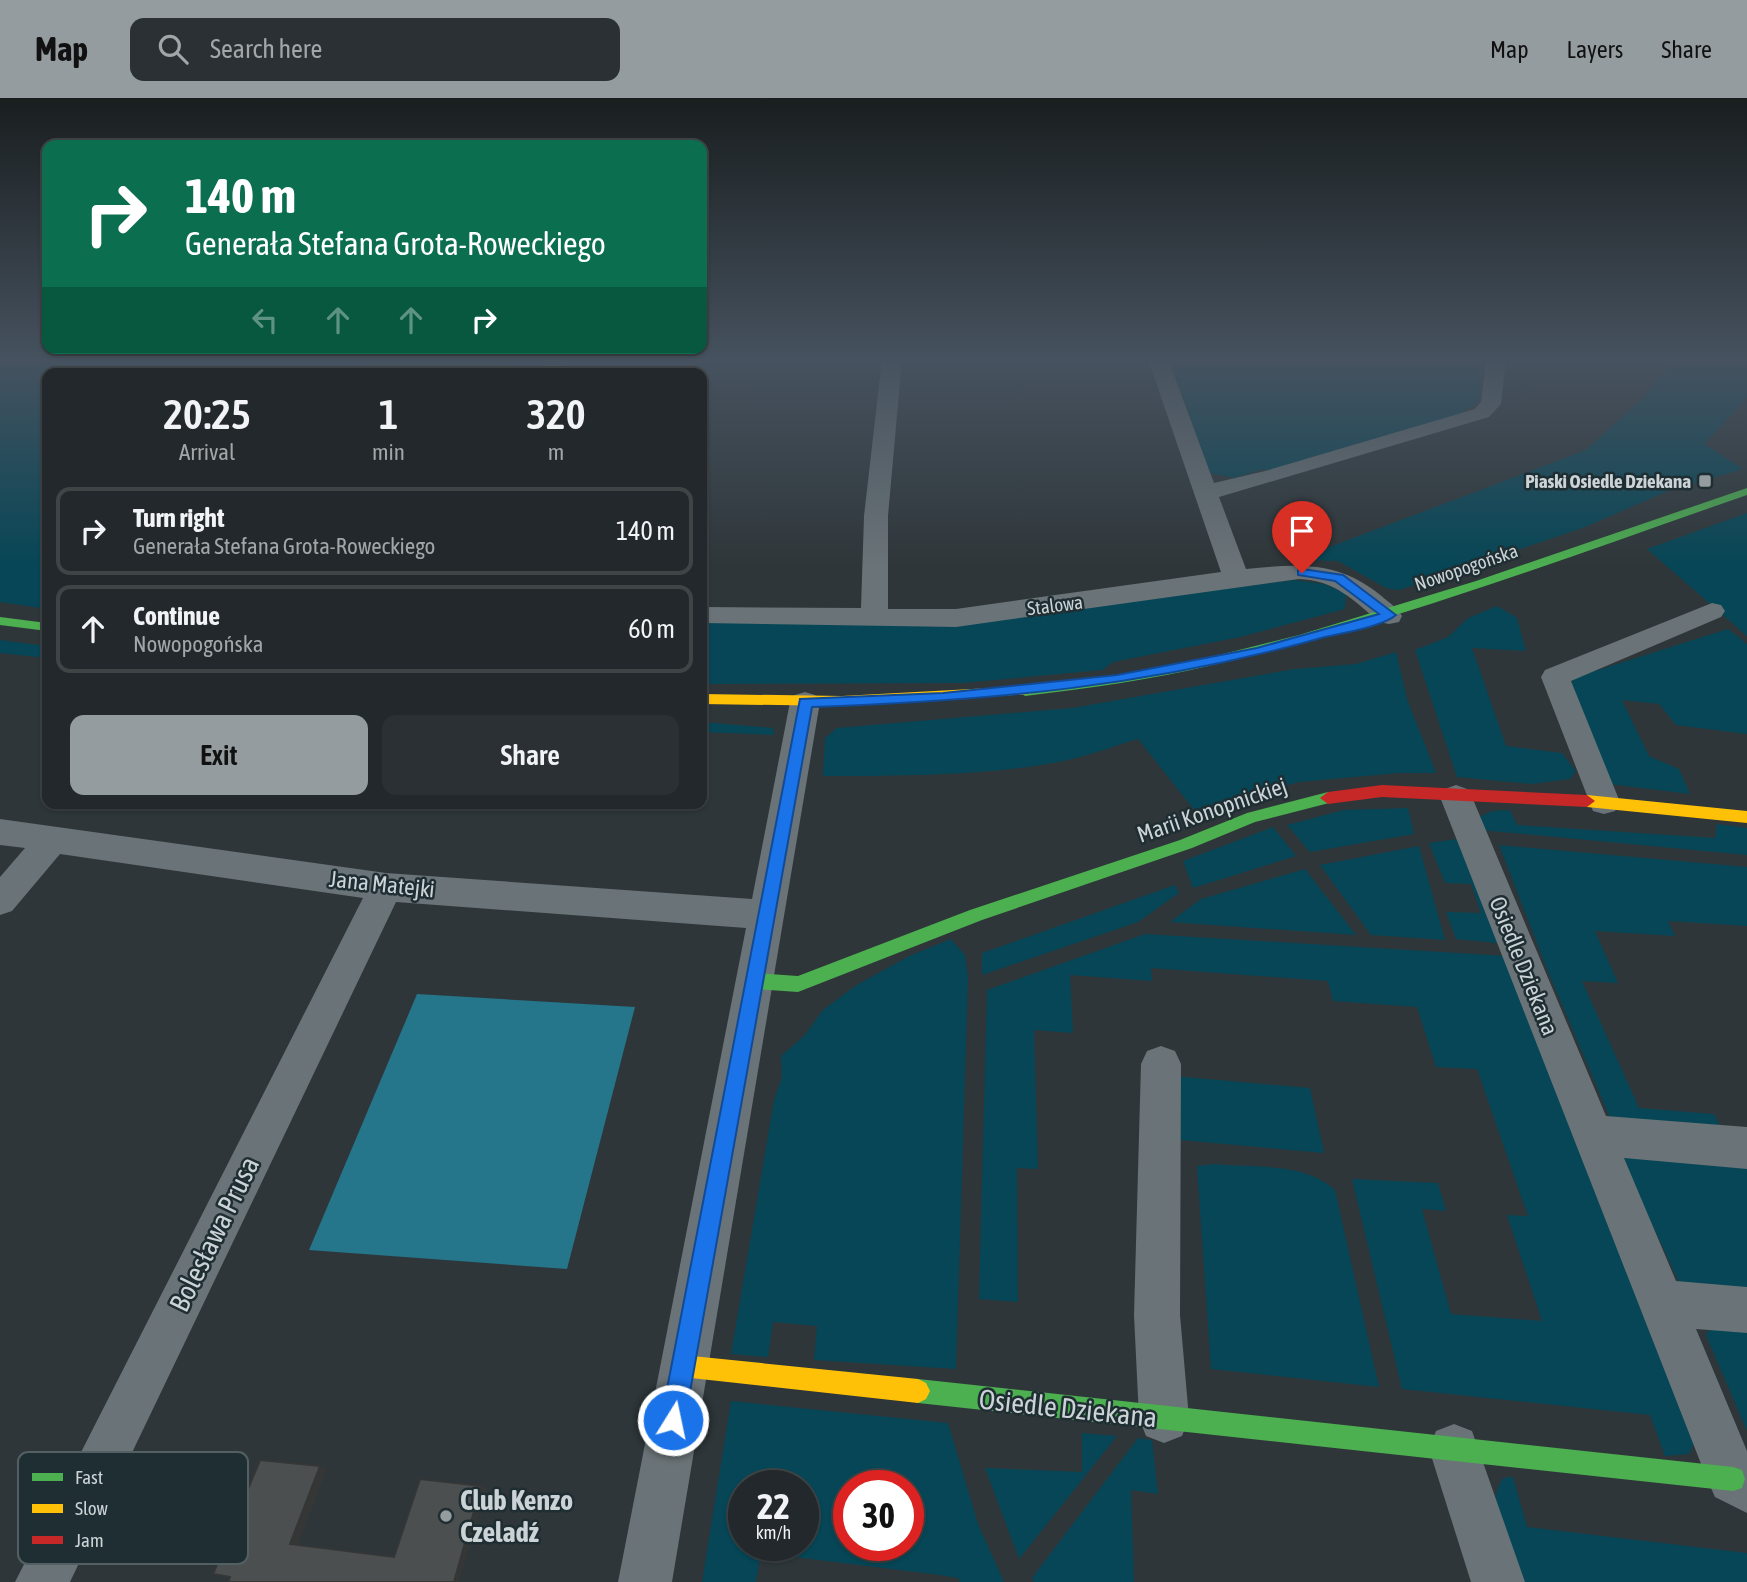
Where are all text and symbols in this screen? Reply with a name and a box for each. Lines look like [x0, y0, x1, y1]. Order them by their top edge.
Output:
search box [130, 18, 620, 81]
text: Map [35, 30, 88, 68]
icon: search [154, 30, 192, 68]
text: Search here [210, 34, 322, 64]
text: Map [1490, 36, 1529, 63]
text: Layers [1567, 36, 1623, 63]
text: Share [1661, 36, 1712, 63]
text: 140 m [185, 167, 296, 223]
icon: right [70, 168, 161, 259]
text: Generała Stefana Grota-Roweckiego [185, 225, 606, 262]
icon: left [246, 301, 284, 339]
icon: ahead [319, 301, 357, 339]
icon: ahead [392, 301, 430, 339]
icon: right [465, 301, 503, 339]
text: 20:25 [163, 390, 251, 438]
text: 1 [379, 390, 398, 438]
text: 320 [526, 390, 586, 438]
text: Arrival [179, 439, 235, 465]
text: min [372, 439, 405, 465]
text: m [548, 439, 564, 465]
place label: Piaski Osiedle Dziekana [1525, 470, 1691, 492]
marker: Piaski Osiedle Dziekana [1697, 473, 1713, 489]
pin [1272, 501, 1332, 573]
text: Turn right [133, 503, 224, 533]
icon: right [74, 512, 112, 550]
icon: arrive [1283, 512, 1321, 550]
text: 140 m [616, 516, 675, 546]
text: Generała Stefana Grota-Roweckiego [133, 533, 435, 559]
street label: Nowopogońska [1411, 539, 1521, 595]
street label: Stalowa [1026, 591, 1084, 619]
text: Continue [133, 601, 220, 631]
icon: ahead [74, 610, 112, 648]
text: 60 m [628, 614, 675, 644]
text: Nowopogońska [133, 631, 264, 657]
button: Exit [70, 715, 368, 795]
button: Share [382, 715, 679, 795]
street label: Marii Konopnickiej [1134, 772, 1290, 848]
street label: Jana Matejki [328, 866, 436, 902]
street label: Osiedle Dziekana [1484, 893, 1564, 1039]
street label: Bolesława Prusa [163, 1151, 265, 1317]
position arrow [636, 1383, 710, 1457]
street label: Osiedle Dziekana [977, 1383, 1159, 1433]
legend [18, 1452, 248, 1564]
text: Fast [75, 1466, 103, 1488]
speed limit sign: 30 [833, 1470, 924, 1561]
place label: Club Kenzo Czeladź [460, 1484, 573, 1548]
text: 22 [757, 1486, 790, 1526]
text: Slow [75, 1497, 109, 1519]
marker: Club Kenzo Czeladź [438, 1508, 454, 1524]
text: km/h [756, 1522, 791, 1543]
text: Jam [75, 1529, 104, 1551]

